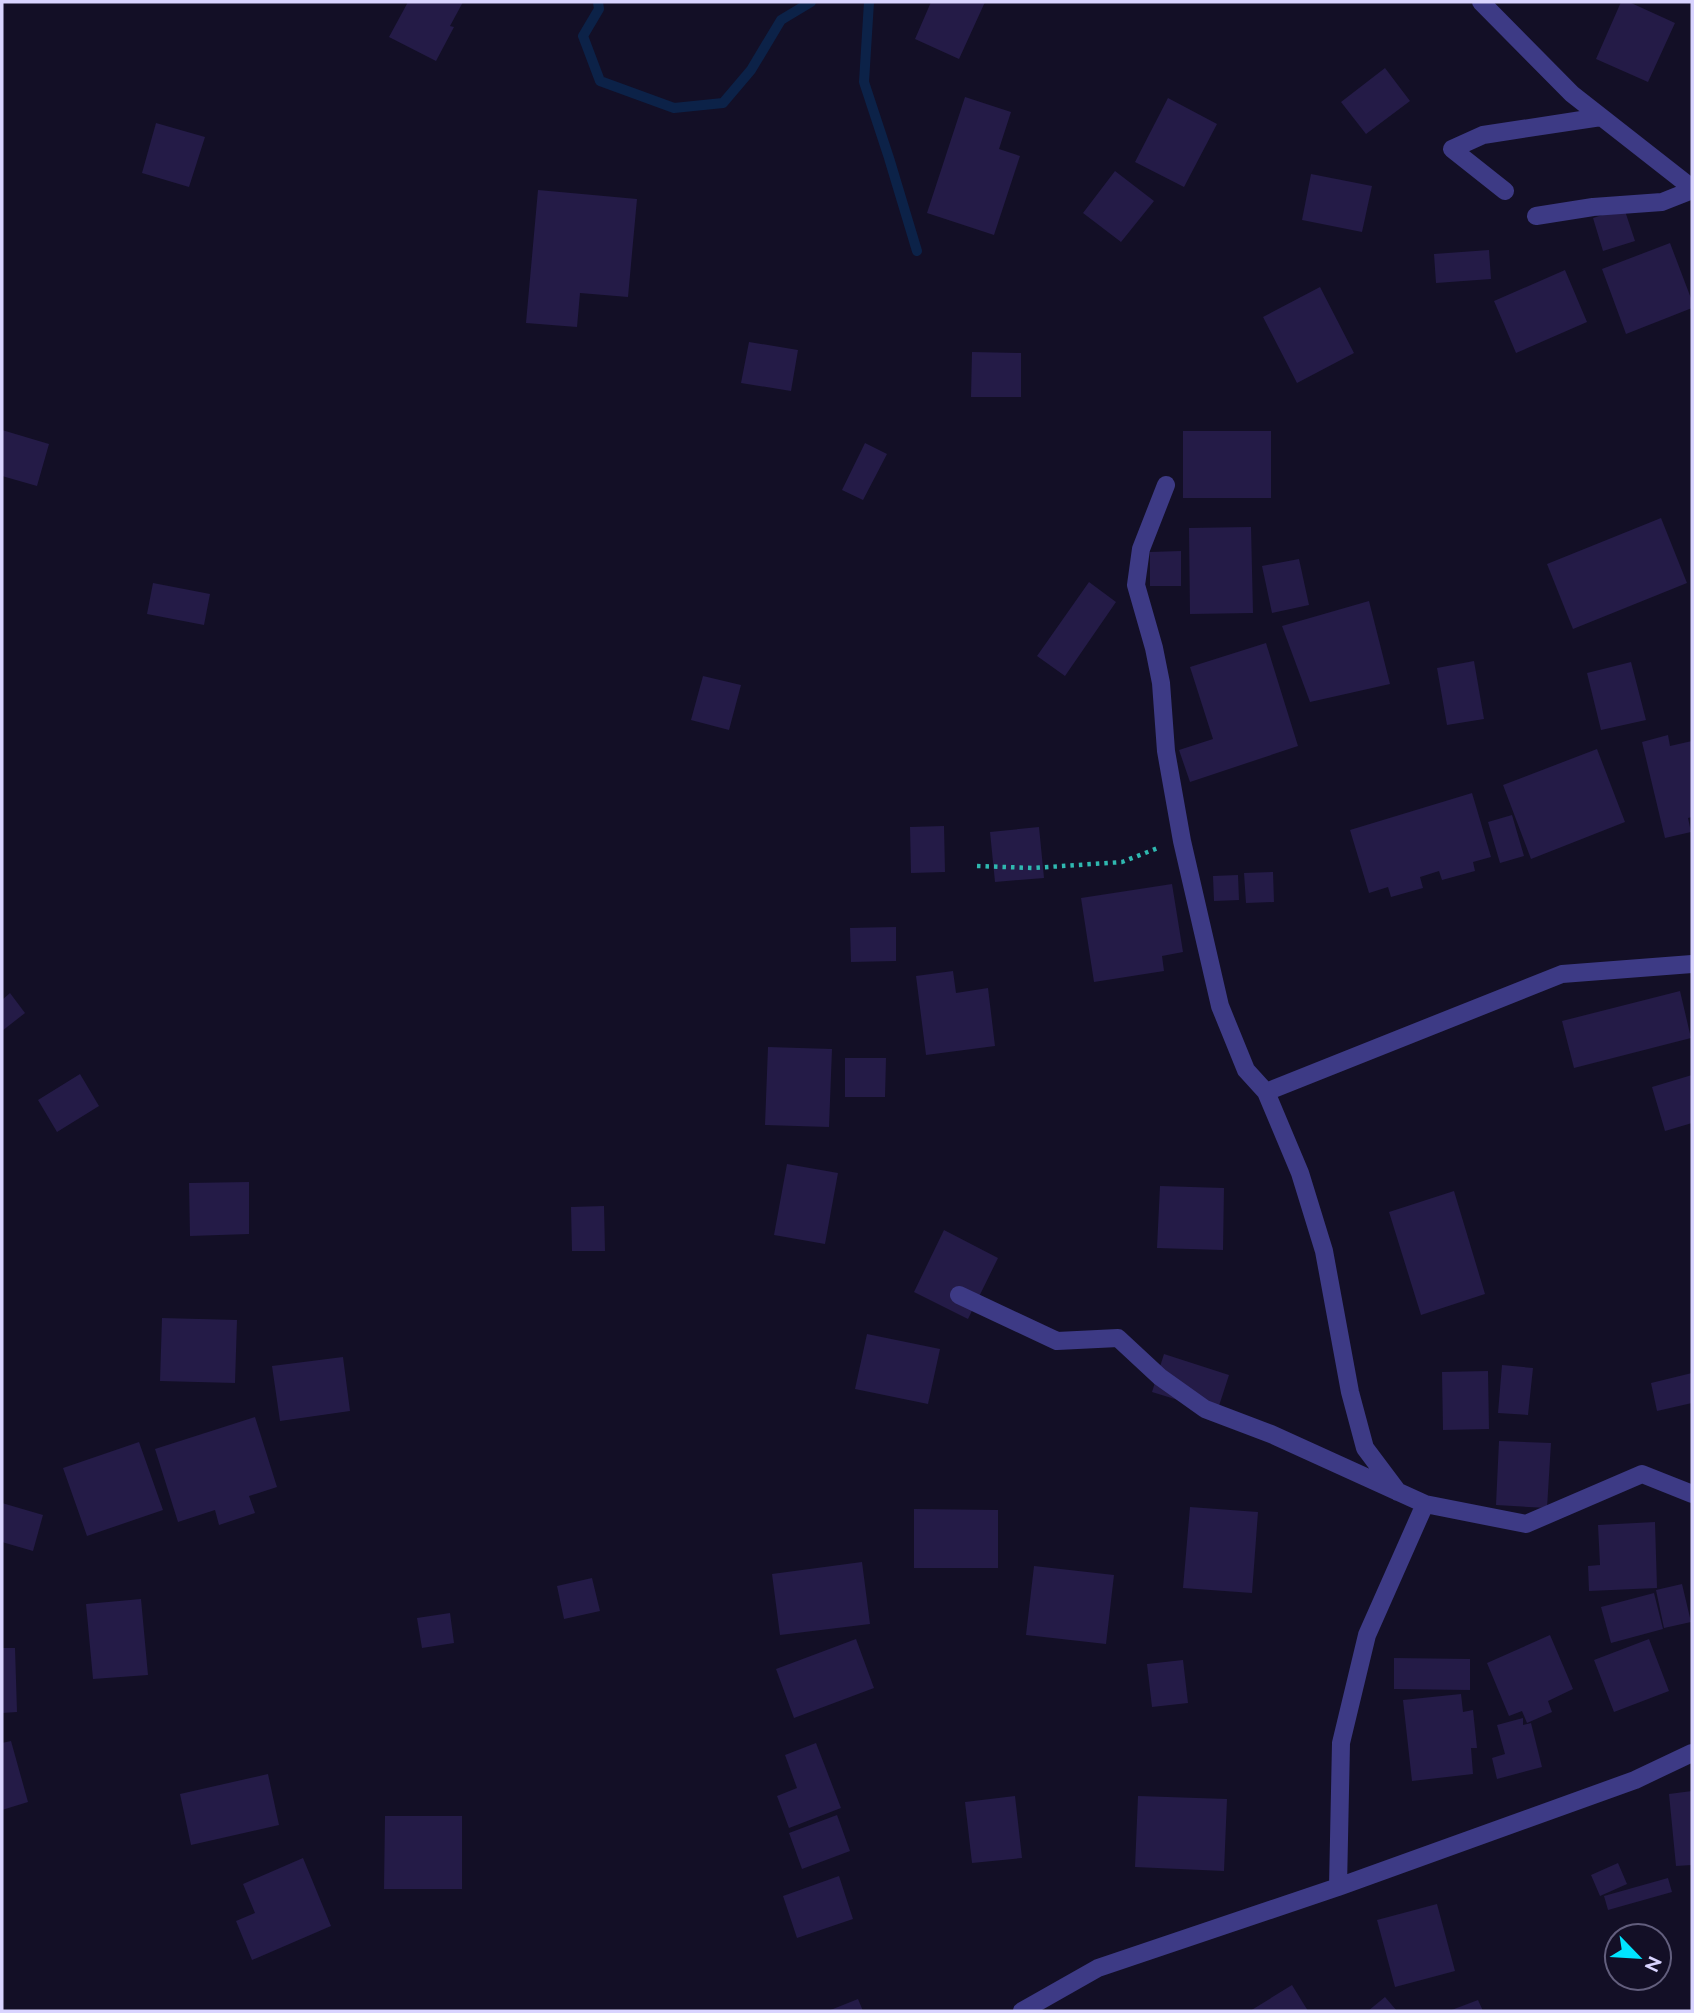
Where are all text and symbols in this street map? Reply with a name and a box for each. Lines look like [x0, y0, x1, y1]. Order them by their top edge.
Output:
north arrow [1603, 1922, 1673, 1992]
text: N [1640, 1953, 1666, 1975]

